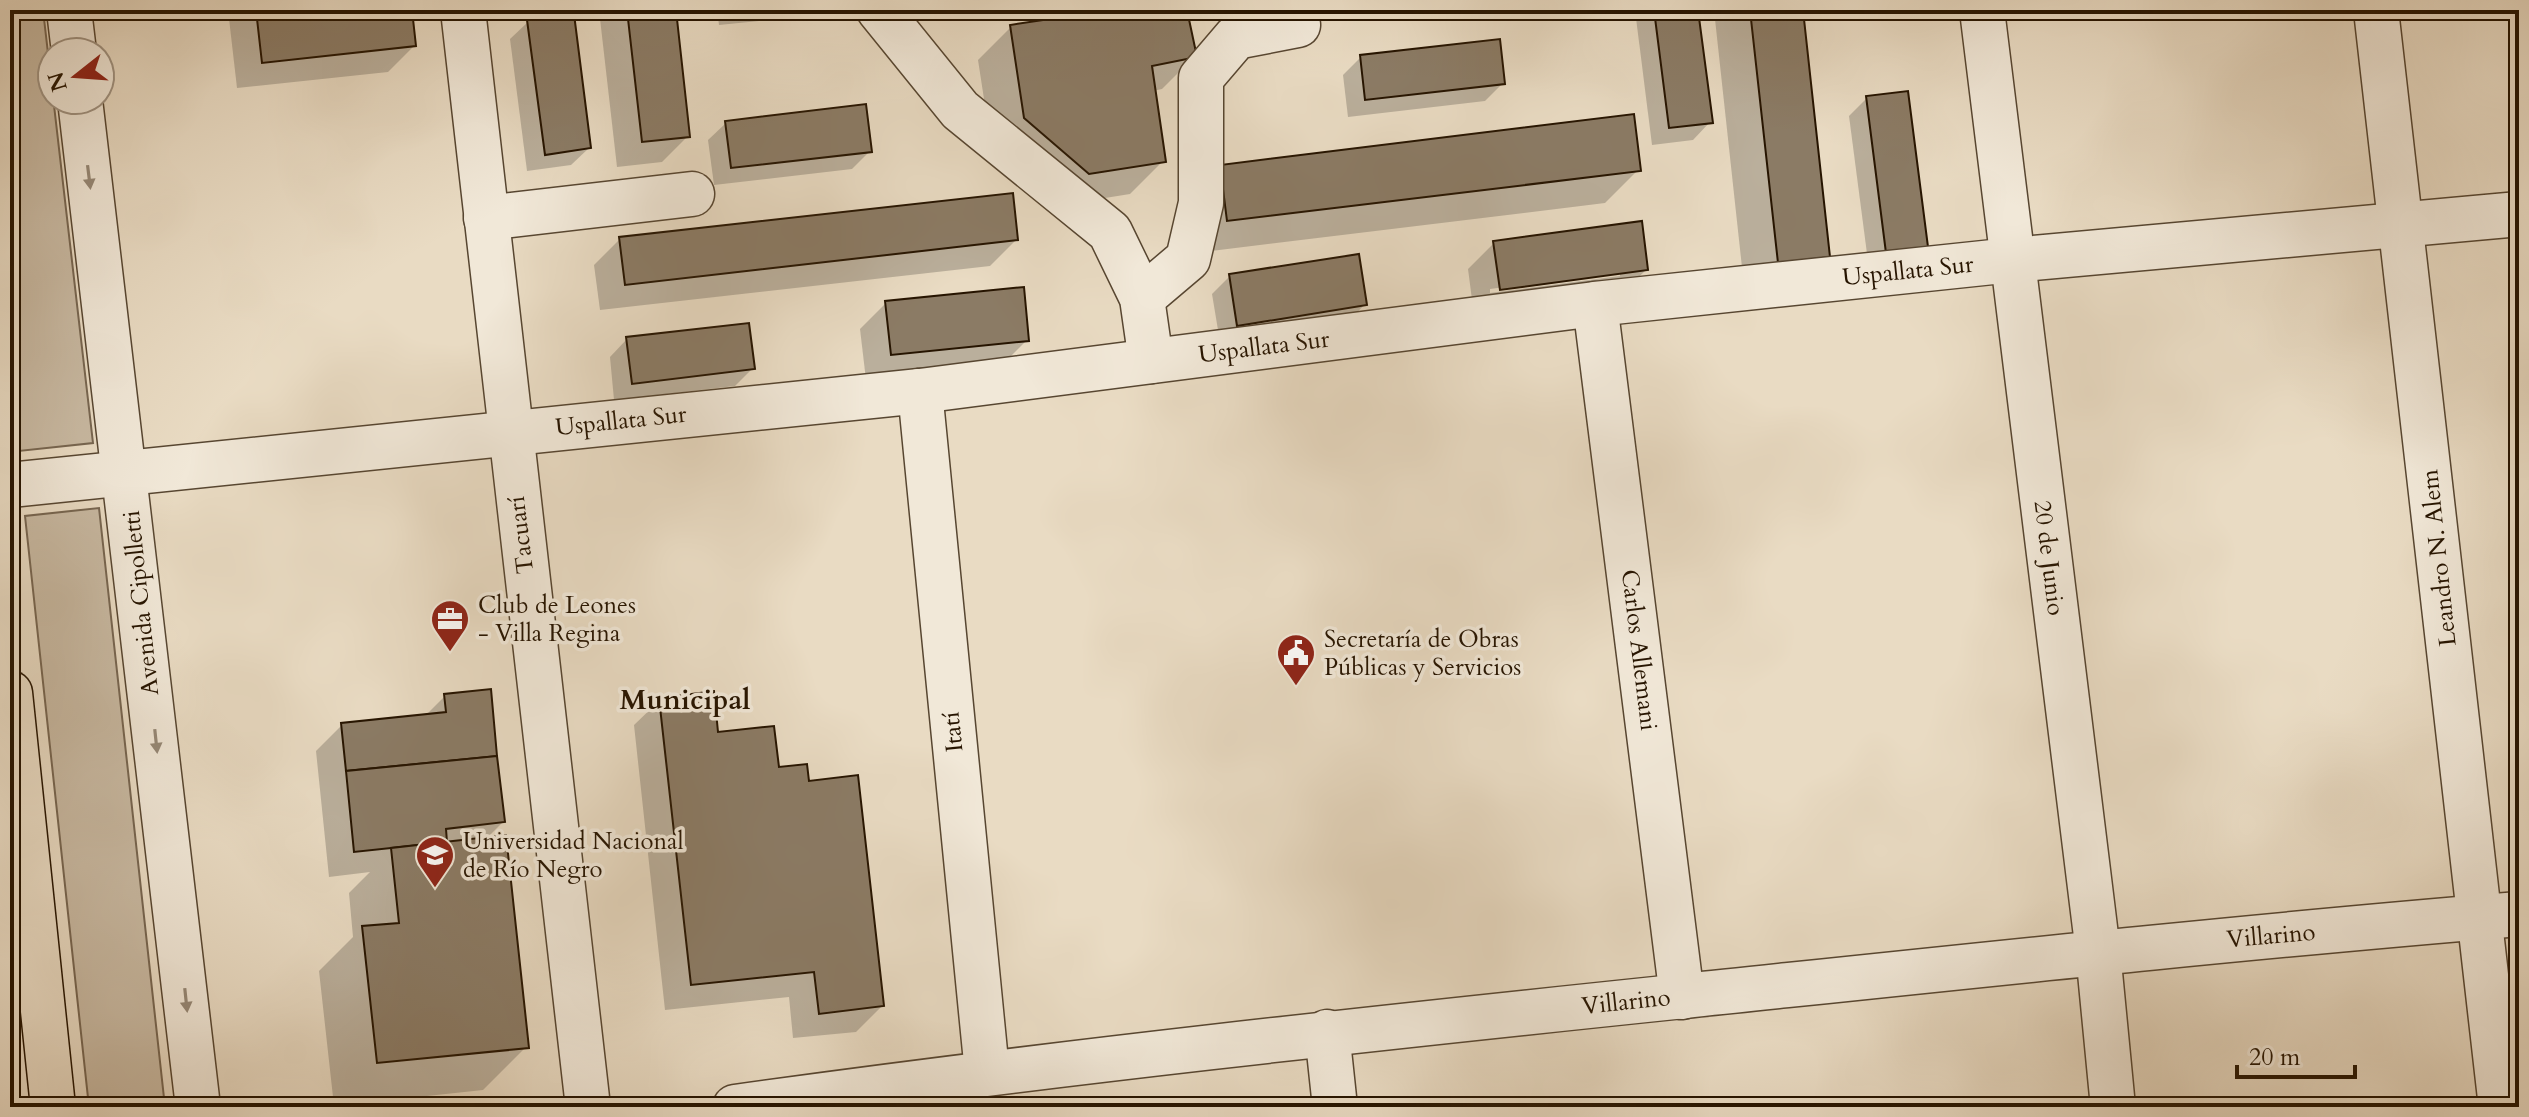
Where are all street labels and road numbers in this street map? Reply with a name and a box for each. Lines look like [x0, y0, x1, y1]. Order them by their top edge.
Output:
street label: Uspallata Sur [1841, 248, 1975, 294]
street label: Uspallata Sur [1197, 323, 1332, 371]
street label: Uspallata Sur [554, 398, 688, 444]
street label: Leandro N. Alem [2413, 467, 2465, 648]
street label: Tacuarí [500, 494, 542, 576]
street label: 20 de Junio [2026, 499, 2072, 618]
street label: Avenida Cipolletti [115, 509, 167, 697]
street label: Carlos Allemani [1613, 567, 1665, 733]
street label: Itatí [934, 710, 972, 754]
street label: Villarino [2225, 916, 2317, 956]
street label: Villarino [1580, 981, 1672, 1023]

